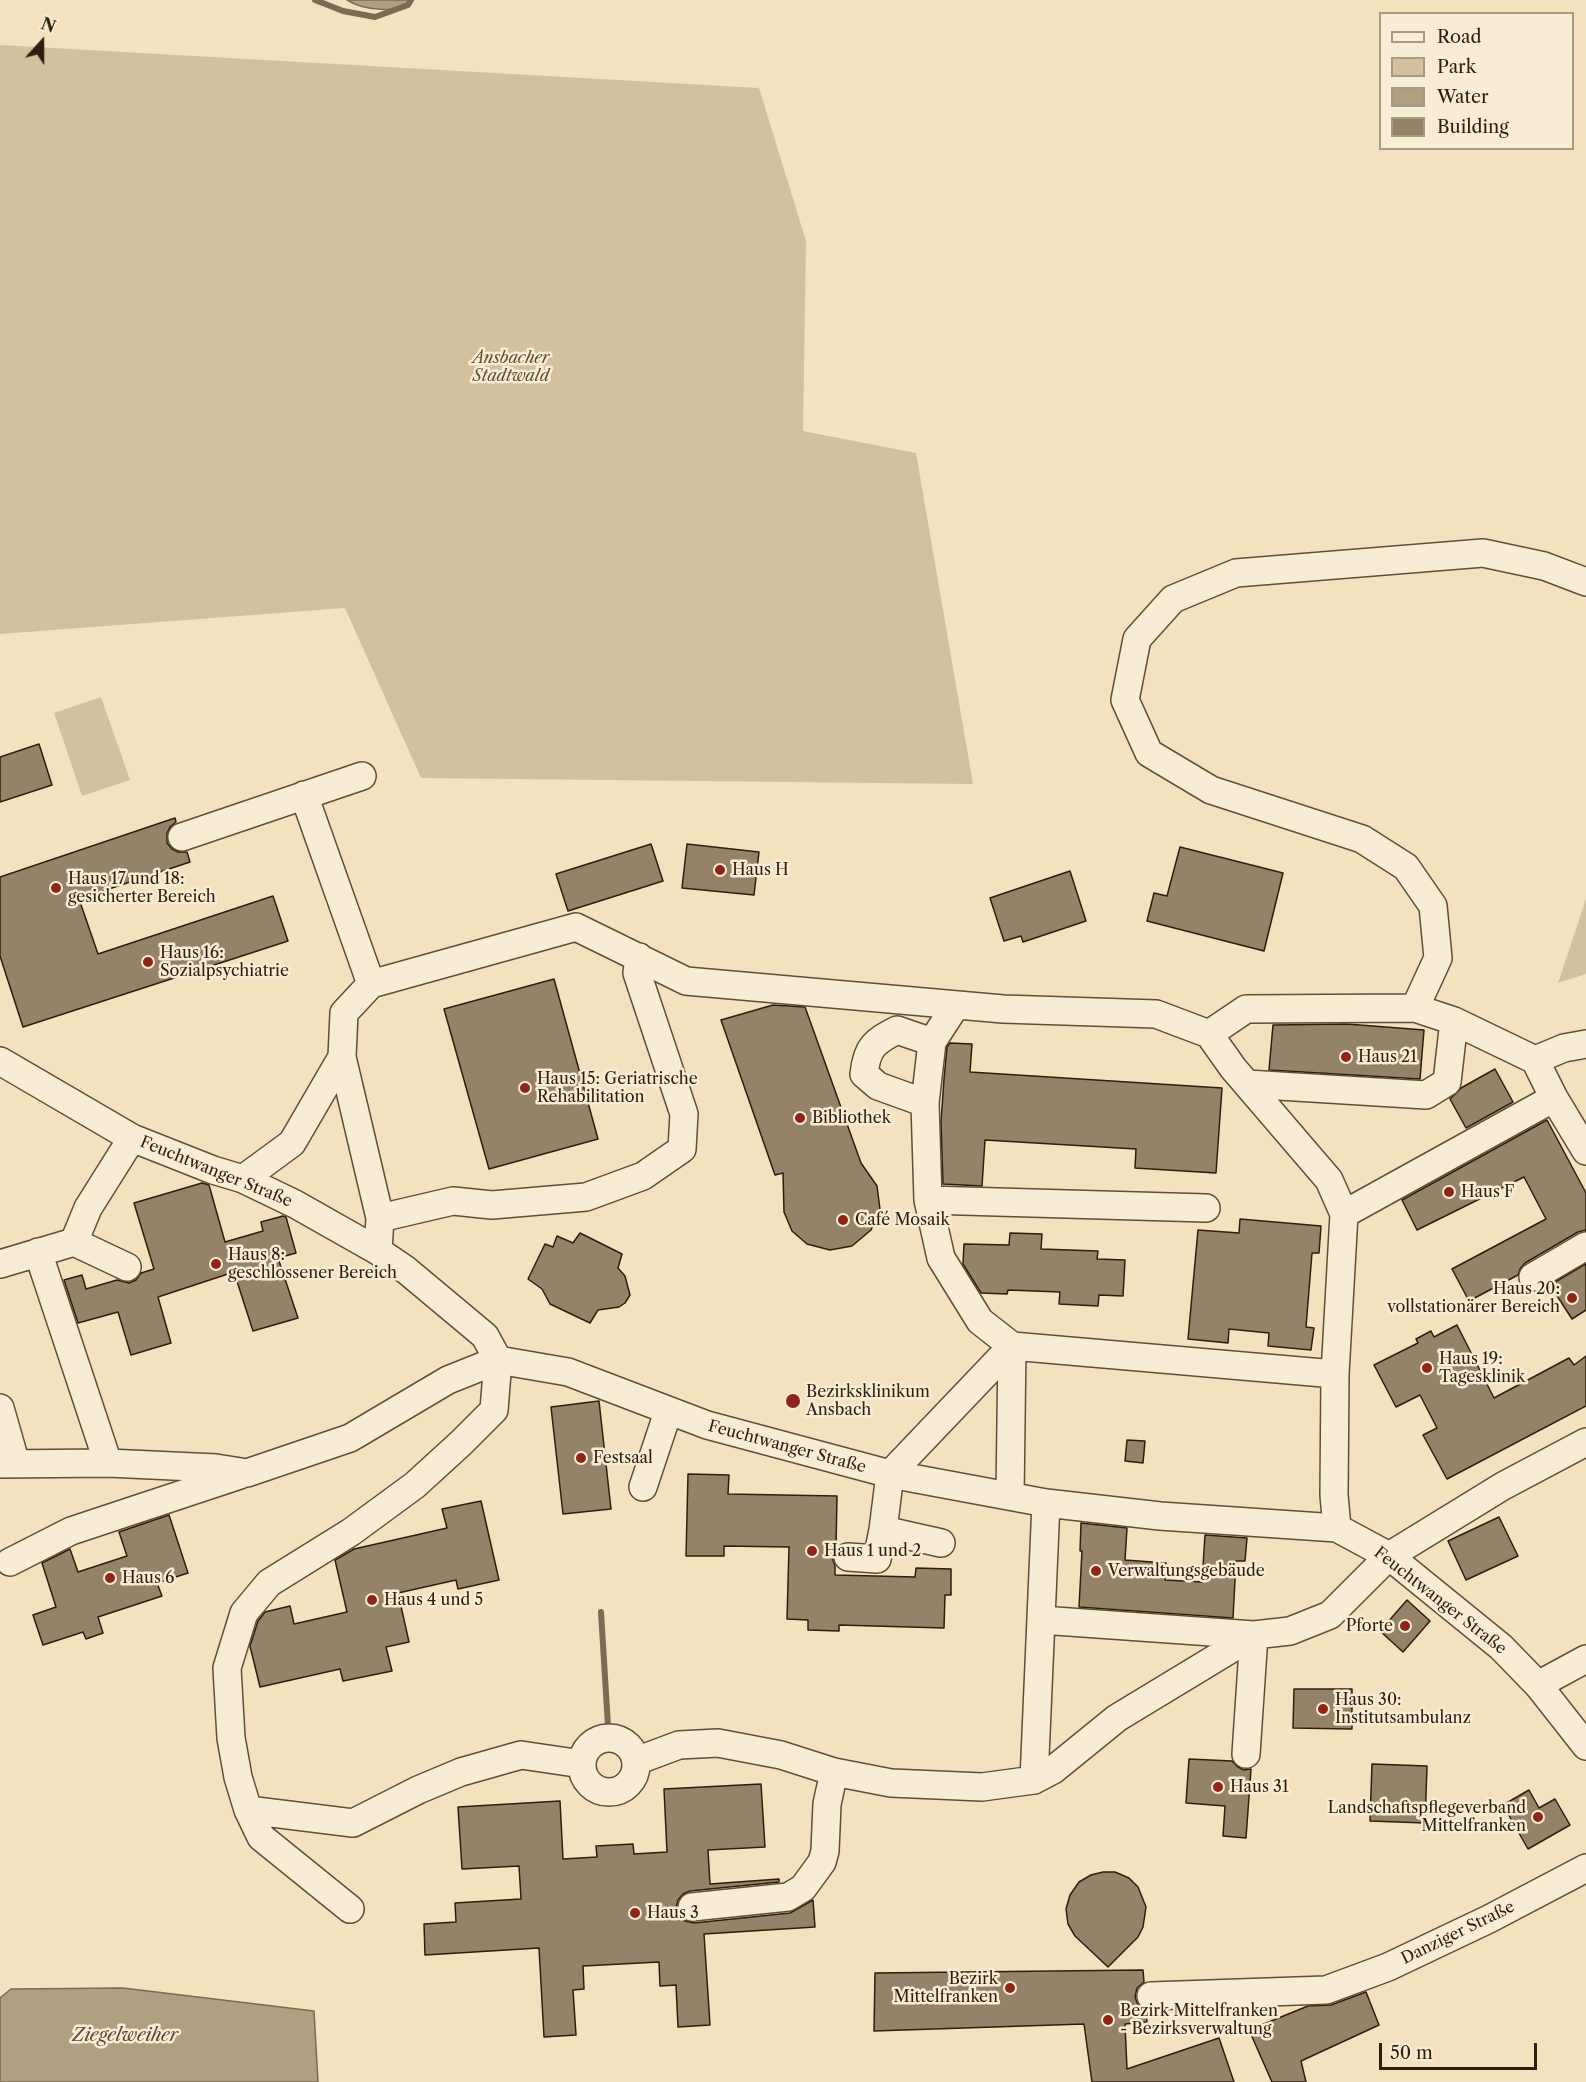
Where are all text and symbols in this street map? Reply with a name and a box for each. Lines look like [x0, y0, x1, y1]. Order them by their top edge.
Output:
north arrow [12, 12, 72, 72]
legend [1379, 12, 1574, 150]
text: N [38, 13, 59, 37]
text: Road [1437, 26, 1482, 48]
text: Park [1437, 56, 1476, 78]
text: Water [1437, 86, 1489, 108]
text: Building [1437, 116, 1509, 138]
park label: Ansbacher Stadtwald [473, 348, 549, 386]
place label: Haus H [732, 860, 789, 880]
marker: Haus H [713, 863, 727, 877]
place label: Haus 17 und 18: gesicherter Bereich [68, 869, 216, 907]
marker: Haus 17 und 18: gesicherter Bereich [49, 881, 63, 895]
place label: Haus 16: Sozialpsychiatrie [160, 943, 289, 981]
marker: Haus 16: Sozialpsychiatrie [141, 955, 155, 969]
place label: Haus 21 [1358, 1047, 1417, 1067]
marker: Haus 21 [1339, 1050, 1353, 1064]
place label: Haus 15: Geriatrische Rehabilitation [537, 1069, 698, 1107]
marker: Haus 15: Geriatrische Rehabilitation [518, 1081, 532, 1095]
place label: Bibliothek [812, 1108, 891, 1128]
marker: Bibliothek [793, 1111, 807, 1125]
street label: Feuchtwanger Straße [137, 1133, 295, 1211]
place label: Haus F [1461, 1182, 1514, 1202]
marker: Haus F [1442, 1185, 1456, 1199]
place label: Café Mosaik [855, 1210, 950, 1230]
marker: Café Mosaik [836, 1213, 850, 1227]
place label: Haus 8: geschlossener Bereich [228, 1245, 397, 1283]
marker: Haus 8: geschlossener Bereich [209, 1257, 223, 1271]
place label: Haus 20: vollstationärer Bereich [1387, 1279, 1560, 1317]
marker: Haus 20: vollstationärer Bereich [1565, 1291, 1579, 1305]
place label: Haus 19: Tagesklinik [1439, 1349, 1525, 1387]
marker: Haus 19: Tagesklinik [1420, 1361, 1434, 1375]
place label: Bezirksklinikum Ansbach [806, 1382, 930, 1420]
marker: Bezirksklinikum Ansbach [784, 1392, 802, 1410]
street label: Feuchtwanger Straße [706, 1417, 868, 1477]
place label: Festsaal [593, 1448, 653, 1468]
marker: Festsaal [574, 1451, 588, 1465]
place label: Haus 1 und 2 [824, 1541, 921, 1561]
street label: Feuchtwanger Straße [1370, 1543, 1510, 1659]
marker: Haus 1 und 2 [805, 1544, 819, 1558]
place label: Verwaltungsgebäude [1108, 1561, 1265, 1581]
marker: Verwaltungsgebäude [1089, 1564, 1103, 1578]
place label: Haus 6 [122, 1568, 174, 1588]
marker: Haus 6 [103, 1571, 117, 1585]
place label: Haus 4 und 5 [384, 1590, 483, 1610]
marker: Haus 4 und 5 [365, 1593, 379, 1607]
place label: Pforte [1346, 1616, 1393, 1636]
marker: Pforte [1398, 1619, 1412, 1633]
place label: Haus 30: Institutsambulanz [1335, 1690, 1471, 1728]
marker: Haus 30: Institutsambulanz [1316, 1702, 1330, 1716]
place label: Haus 31 [1230, 1777, 1289, 1797]
marker: Haus 31 [1211, 1780, 1225, 1794]
place label: Landschaftspflegeverband Mittelfranken [1328, 1798, 1526, 1836]
marker: Landschaftspflegeverband Mittelfranken [1531, 1810, 1545, 1824]
street label: Danziger Straße [1398, 1897, 1518, 1969]
place label: Haus 3 [647, 1903, 699, 1923]
marker: Haus 3 [628, 1906, 642, 1920]
place label: Bezirk Mittelfranken [894, 1969, 998, 2007]
marker: Bezirk Mittelfranken [1003, 1981, 1017, 1995]
place label: Bezirk Mittelfranken - Bezirksverwaltung [1120, 2001, 1278, 2039]
marker: Bezirk Mittelfranken - Bezirksverwaltung [1101, 2013, 1115, 2027]
water label: Ziegelweiher [72, 2025, 178, 2047]
scale bar [1382, 2031, 1540, 2069]
text: 50 m [1390, 2042, 1433, 2064]

